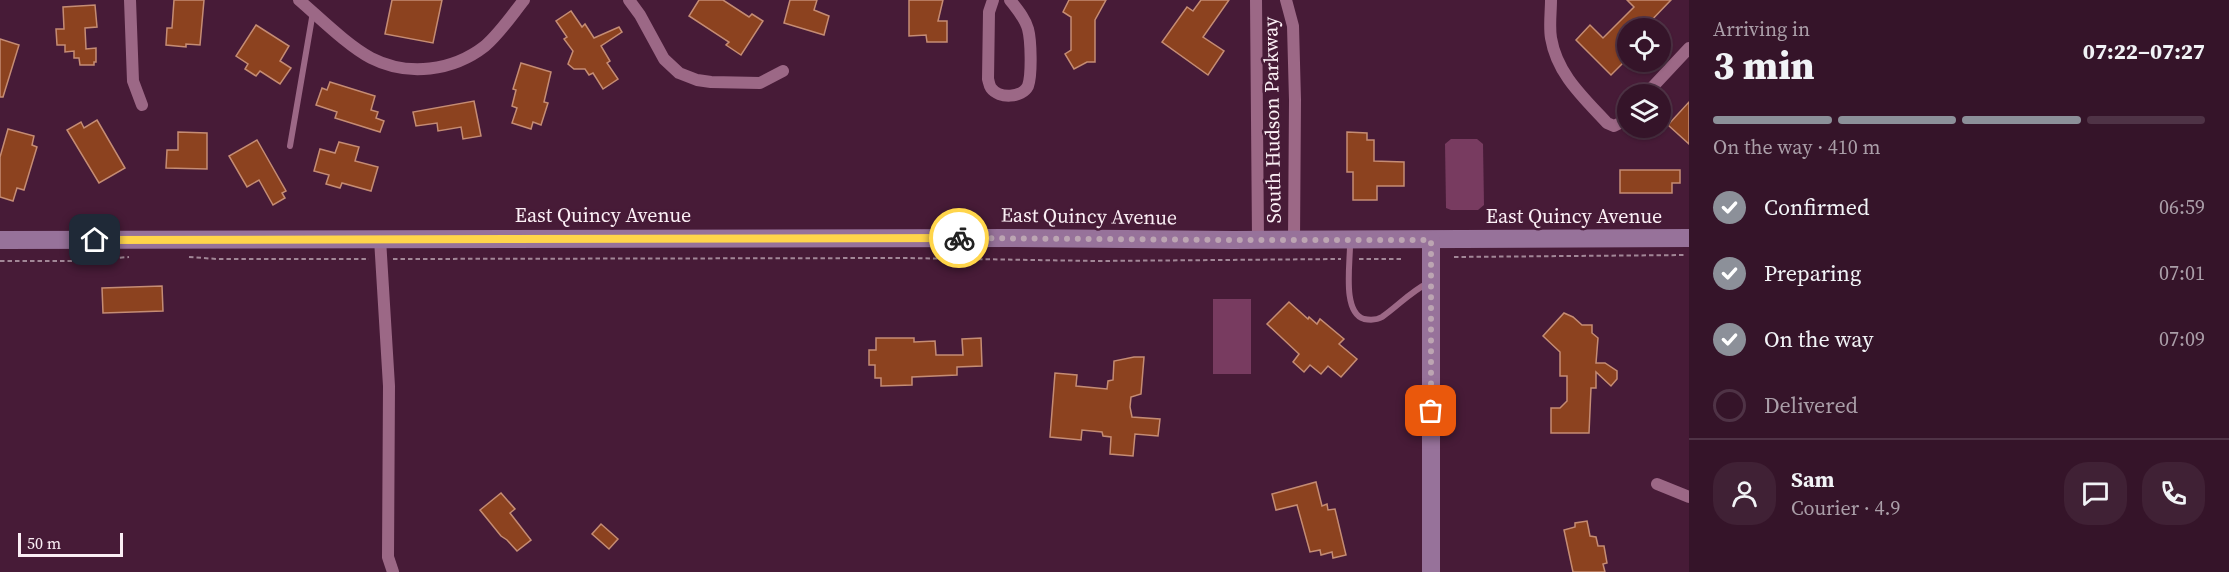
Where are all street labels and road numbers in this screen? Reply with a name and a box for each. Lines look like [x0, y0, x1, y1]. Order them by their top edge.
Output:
street label: South Hudson Parkway [1256, 16, 1288, 224]
street label: East Quincy Avenue [1001, 200, 1177, 232]
street label: East Quincy Avenue [515, 201, 691, 229]
street label: East Quincy Avenue [1486, 202, 1662, 230]

